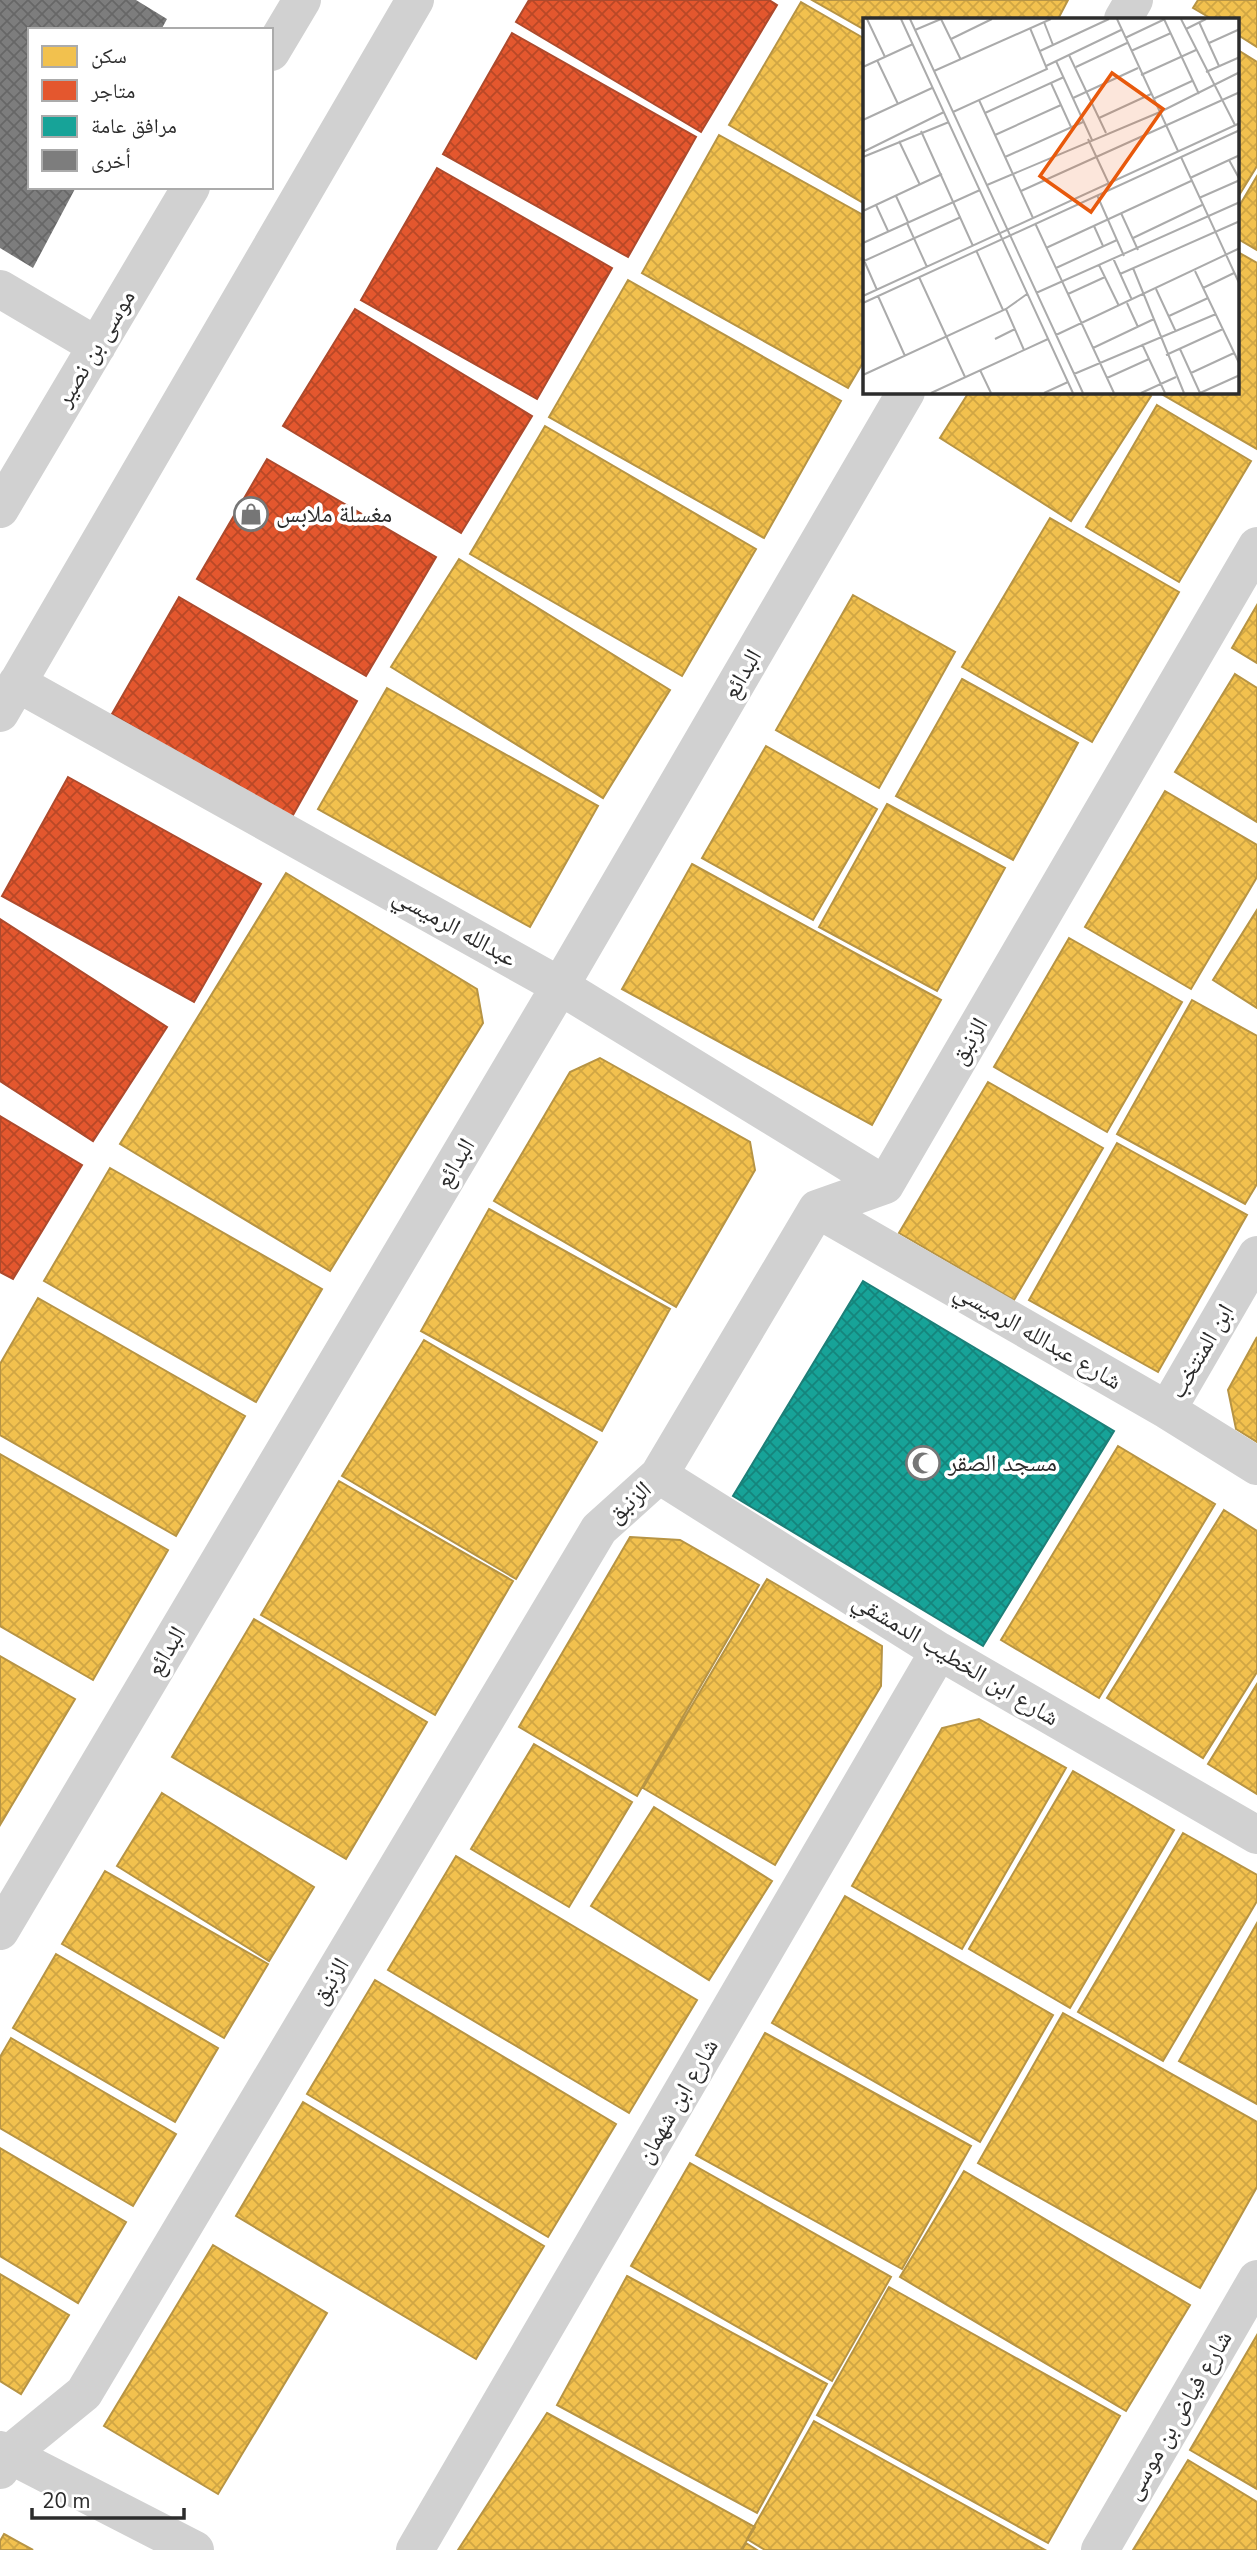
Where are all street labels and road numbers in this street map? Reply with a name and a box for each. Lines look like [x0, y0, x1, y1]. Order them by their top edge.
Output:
street label: موسى بن نصير [47, 284, 142, 413]
street label: البدائع [715, 643, 769, 705]
street label: عبدالله الرميسي [386, 880, 523, 977]
street label: الزنبق [943, 1012, 995, 1070]
street label: البدائع [428, 1132, 482, 1194]
street label: شارع عبدالله الرميسي [947, 1275, 1128, 1400]
street label: ابن المنتخب [1161, 1298, 1241, 1404]
street label: الزنبق [600, 1474, 658, 1530]
street label: شارع ابن الخطيب الدمشقي [845, 1585, 1065, 1736]
street label: البدائع [139, 1620, 193, 1682]
street label: الزنبق [304, 1952, 356, 2010]
street label: شارع ابن شهمان [628, 2033, 726, 2169]
street label: شارع فياض بن موسى [1117, 2325, 1239, 2505]

